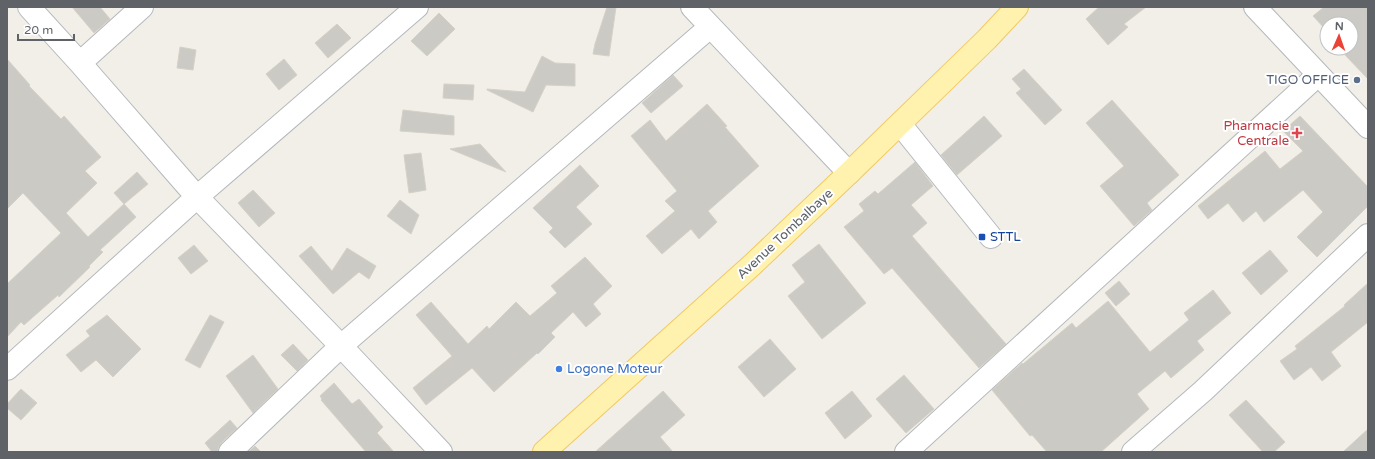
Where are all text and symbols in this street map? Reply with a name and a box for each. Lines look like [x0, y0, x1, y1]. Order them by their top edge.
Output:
scale bar [18, 16, 74, 42]
north arrow [1319, 16, 1359, 56]
text: N [1335, 20, 1344, 33]
text: 20 m [24, 23, 53, 37]
place label: TIGO OFFICE [1266, 72, 1349, 88]
marker: TIGO OFFICE [1352, 75, 1362, 85]
place label: Pharmacie Centrale [1223, 118, 1289, 149]
marker: Pharmacie Centrale [1292, 128, 1302, 138]
street label: Avenue Tombalbaye [734, 185, 836, 283]
place label: STTL [990, 229, 1021, 245]
marker: STTL [977, 232, 987, 242]
place label: Logone Moteur [567, 361, 663, 377]
marker: Logone Moteur [554, 364, 564, 374]

